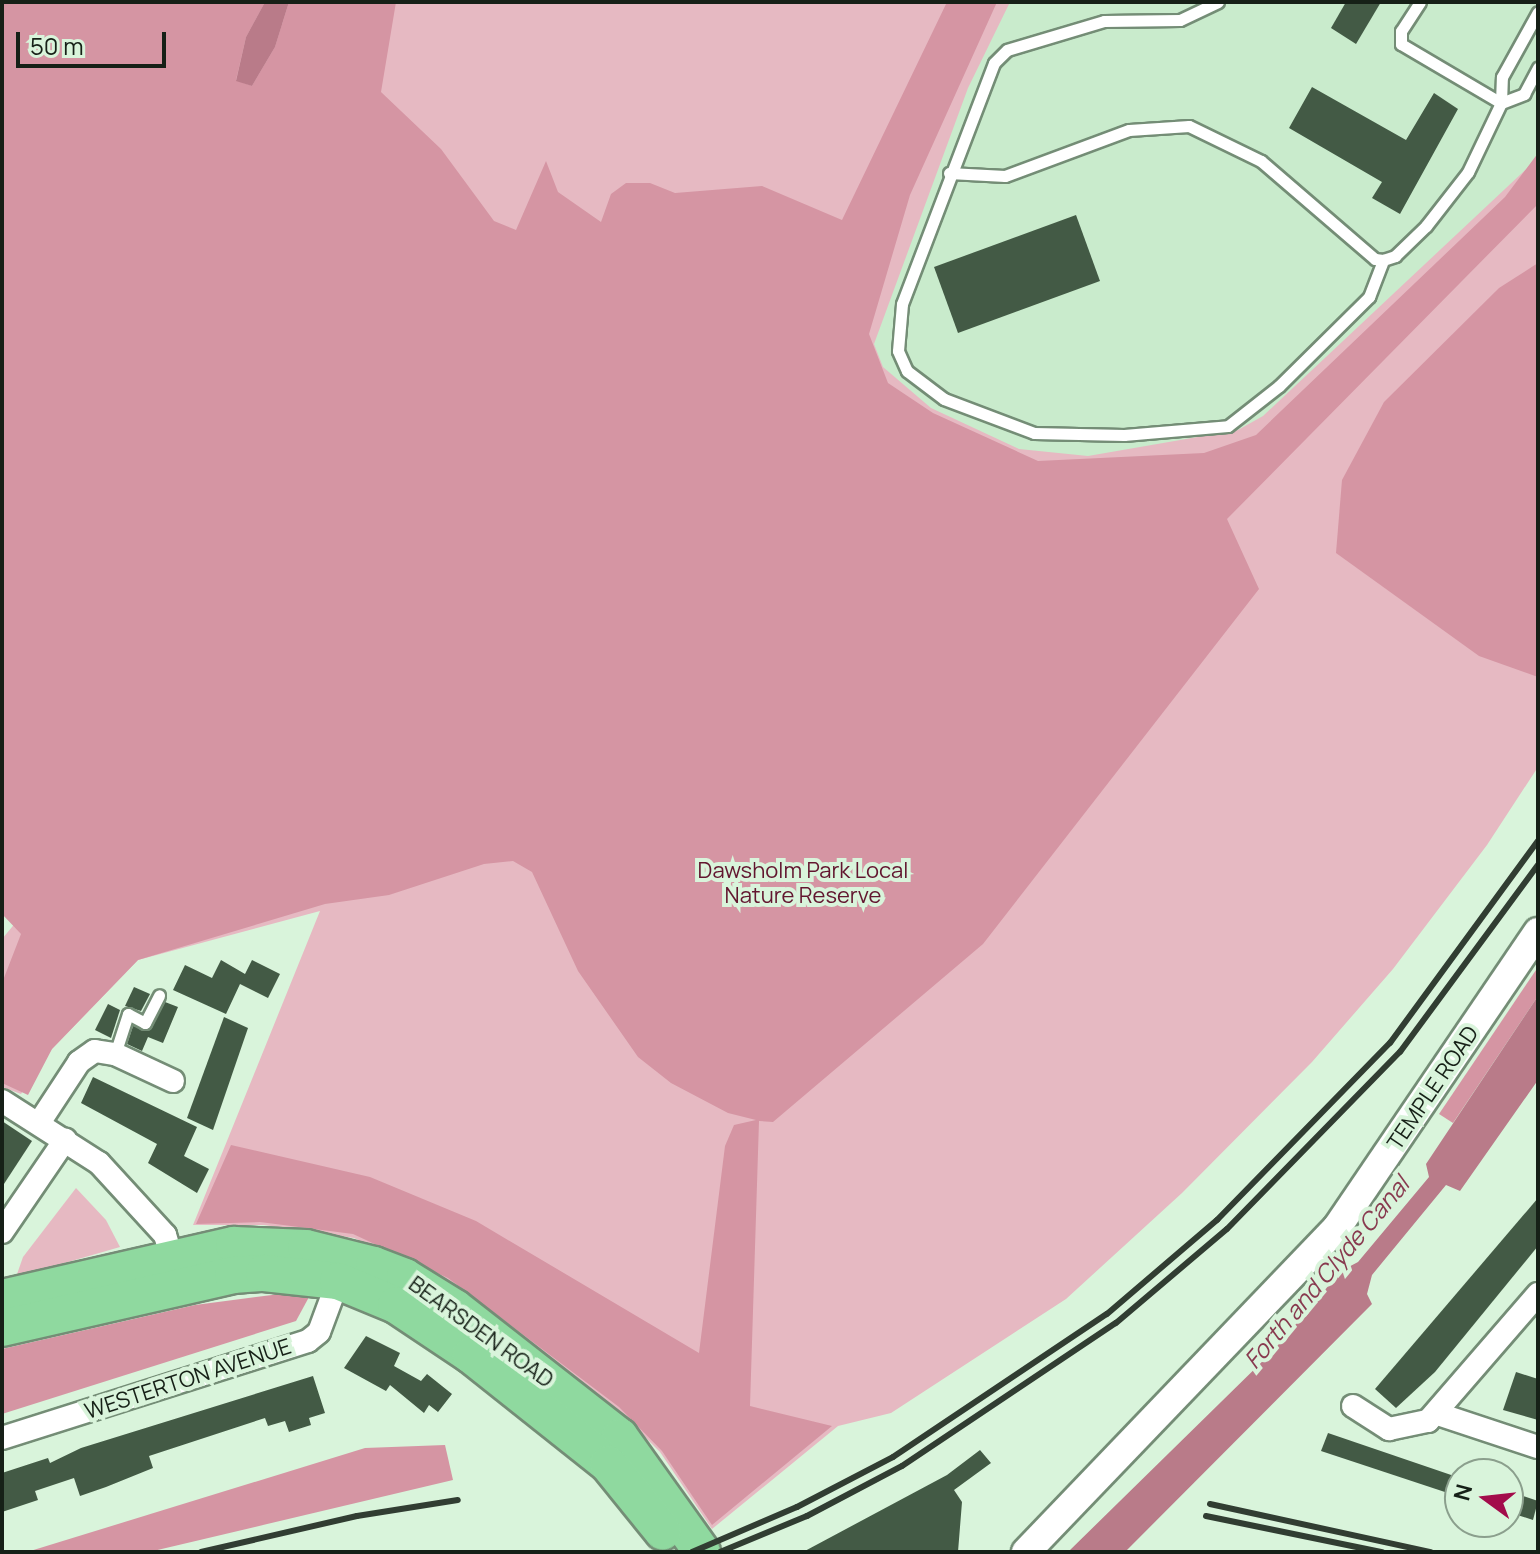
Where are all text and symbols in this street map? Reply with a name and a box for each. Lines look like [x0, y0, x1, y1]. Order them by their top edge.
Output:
scale bar [20, 16, 170, 66]
text: 50 m [30, 29, 84, 62]
park label: Dawsholm Park Local Nature Reserve [698, 857, 908, 908]
street label: TEMPLE ROAD [1382, 1021, 1484, 1155]
water label: Forth and Clyde Canal [1237, 1170, 1415, 1374]
street label: BEARSDEN ROAD [404, 1271, 558, 1393]
street label: WESTERTON AVENUE [81, 1333, 295, 1425]
north arrow [1444, 1458, 1524, 1538]
text: N [1446, 1481, 1479, 1504]

